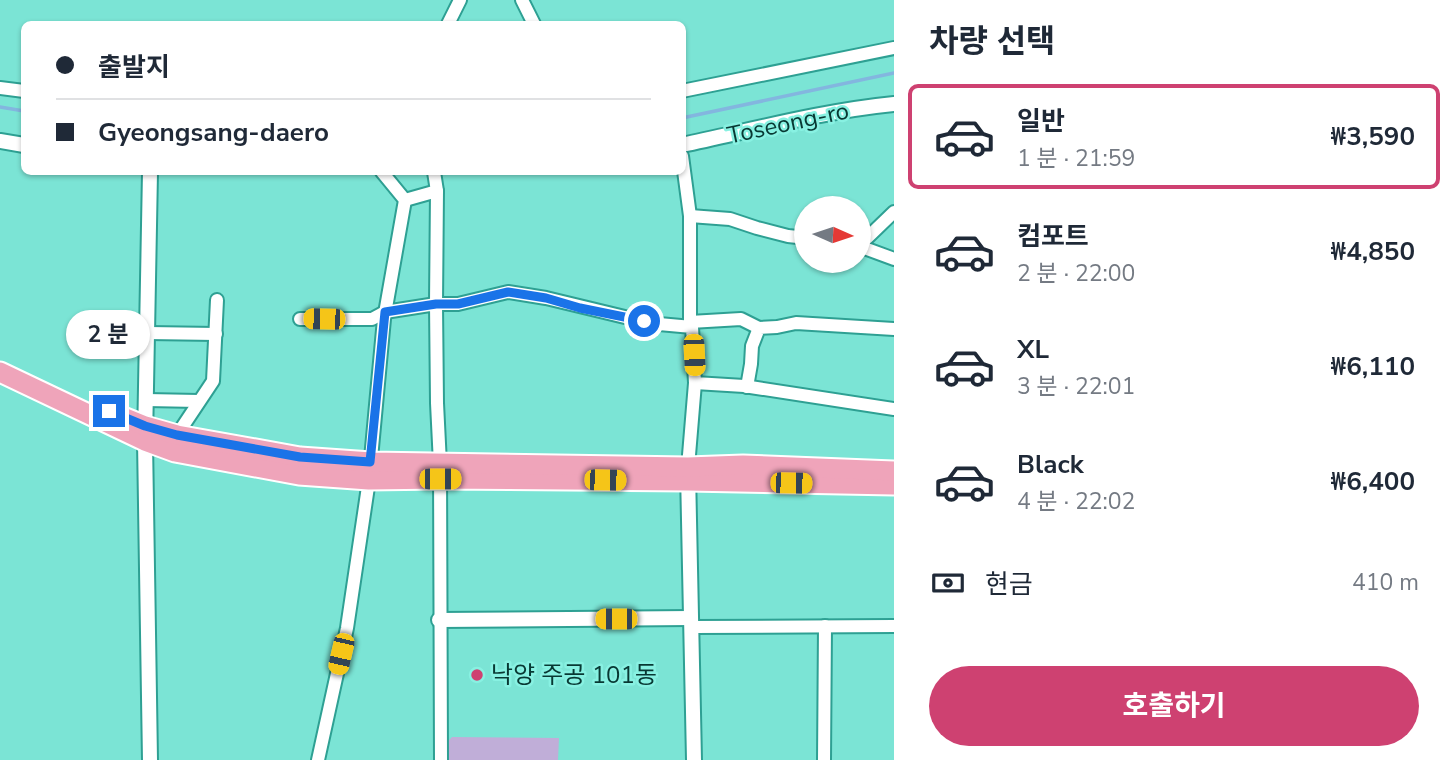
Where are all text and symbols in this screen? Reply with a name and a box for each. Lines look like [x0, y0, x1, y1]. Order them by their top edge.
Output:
text: 차량 선택 [929, 20, 1055, 63]
text: 출발지 [98, 50, 170, 85]
street label: Toseong-ro [724, 95, 852, 151]
text: 일반 [1017, 104, 1065, 139]
icon: car [933, 105, 996, 168]
text: Gyeongsang-daero [98, 115, 329, 150]
text: ₩3,590 [1331, 119, 1415, 154]
text: 1 분 · 21:59 [1017, 143, 1135, 174]
north arrow [794, 196, 872, 273]
map controls [794, 196, 871, 273]
text: 컴포트 [1017, 219, 1089, 254]
icon: car [933, 220, 996, 283]
text: ₩4,850 [1331, 234, 1415, 269]
text: 2 분 · 22:00 [1017, 258, 1135, 289]
route start [628, 305, 660, 337]
car [303, 308, 346, 330]
callout: 2 분 [67, 310, 151, 358]
text: 2 분 [87, 319, 129, 350]
text: XL [1017, 332, 1049, 367]
car [683, 333, 706, 377]
icon: car [933, 335, 996, 398]
text: ₩6,110 [1331, 349, 1415, 384]
text: 3 분 · 22:01 [1017, 371, 1135, 402]
route end [93, 395, 125, 427]
text: Black [1017, 447, 1084, 482]
icon: car [933, 450, 996, 513]
text: ₩6,400 [1331, 464, 1415, 499]
car [420, 469, 462, 490]
car [584, 469, 627, 491]
car [770, 472, 813, 494]
text: 4 분 · 22:02 [1017, 486, 1135, 517]
icon: cash [929, 564, 967, 602]
text: 현금 [985, 567, 1033, 602]
text: 410 m [1352, 567, 1419, 598]
car [596, 609, 638, 630]
car [327, 631, 356, 677]
place label: 낙양 주공 101동 [491, 659, 657, 691]
button: 호출하기 [929, 666, 1419, 746]
marker: 낙양 주공 101동 [469, 667, 485, 683]

